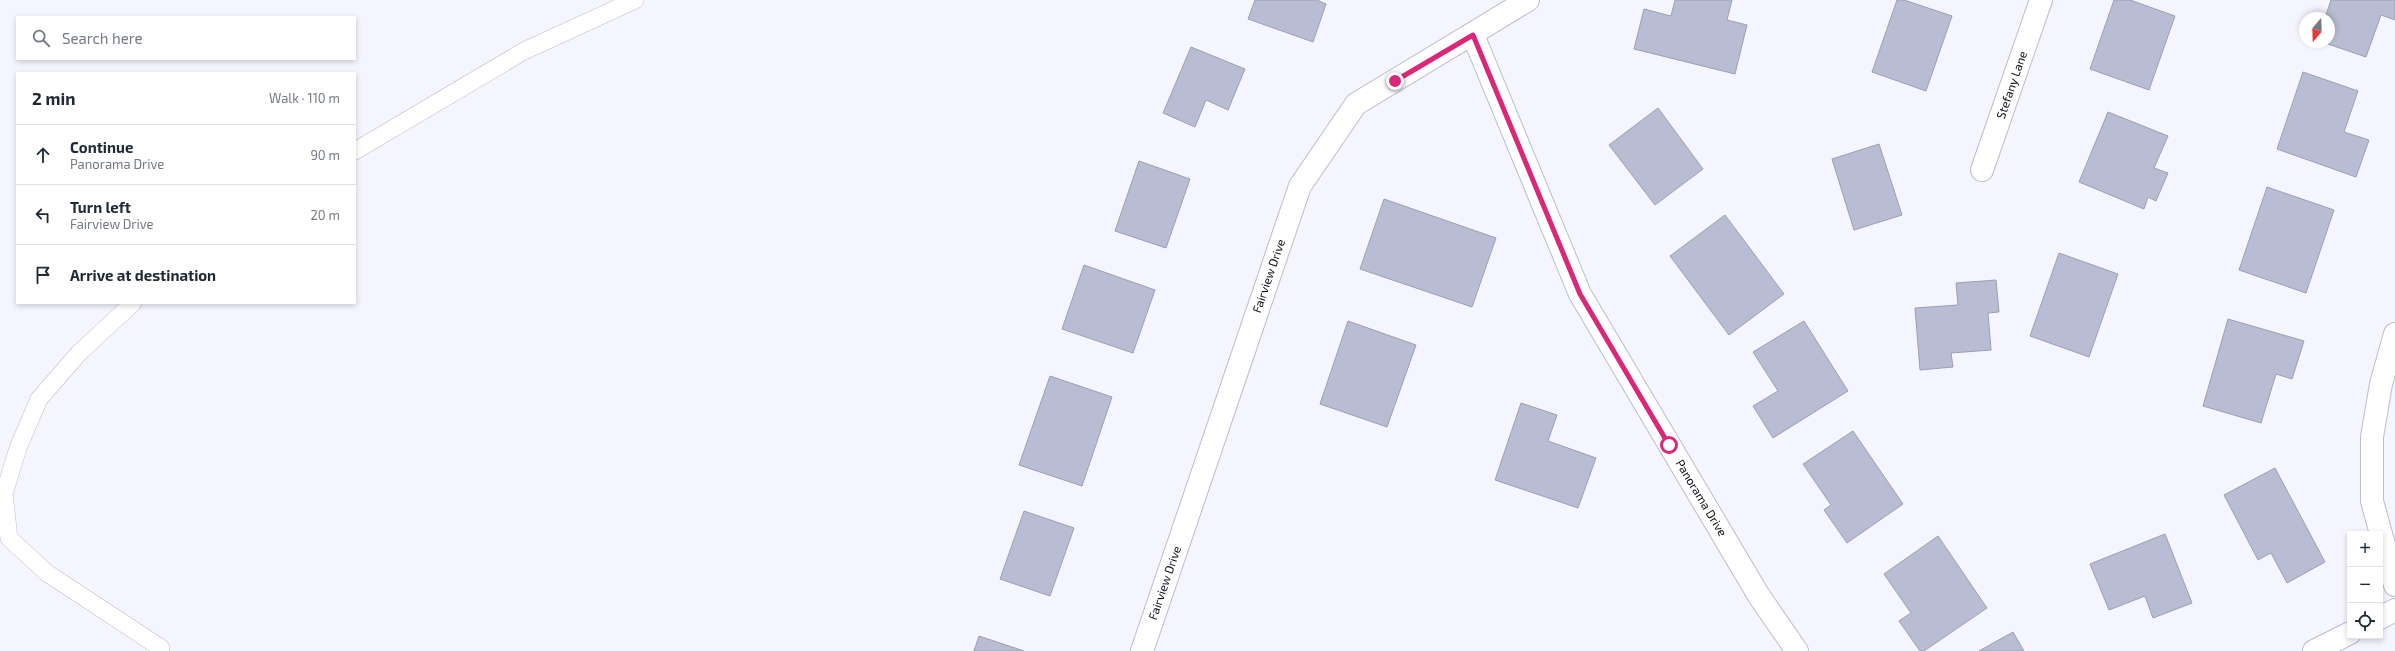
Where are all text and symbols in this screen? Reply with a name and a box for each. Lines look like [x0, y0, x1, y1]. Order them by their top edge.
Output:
north arrow [2299, 12, 2335, 48]
search box [16, 16, 356, 60]
icon: search [30, 27, 52, 49]
text: Search here [62, 29, 143, 47]
street label: Stefany Lane [1993, 49, 2029, 120]
route end [1386, 72, 1404, 90]
text: 2 min [32, 88, 75, 108]
text: Walk · 110 m [269, 90, 340, 106]
text: Continue [70, 138, 133, 156]
icon: ahead [32, 144, 54, 166]
text: 90 m [310, 147, 340, 163]
text: Panorama Drive [70, 156, 164, 172]
text: Turn left [70, 198, 131, 216]
icon: left [32, 204, 54, 226]
text: 20 m [311, 207, 340, 223]
text: Fairview Drive [70, 216, 154, 232]
street label: Fairview Drive [1249, 237, 1287, 314]
icon: arrive [32, 264, 54, 286]
text: Arrive at destination [70, 266, 216, 284]
route start [1660, 436, 1678, 454]
street label: Panorama Drive [1673, 457, 1730, 538]
map controls [2347, 531, 2383, 639]
button: + [2347, 531, 2383, 567]
street label: Fairview Drive [1145, 544, 1183, 621]
button: − [2347, 567, 2383, 603]
button: locate [2347, 603, 2383, 639]

